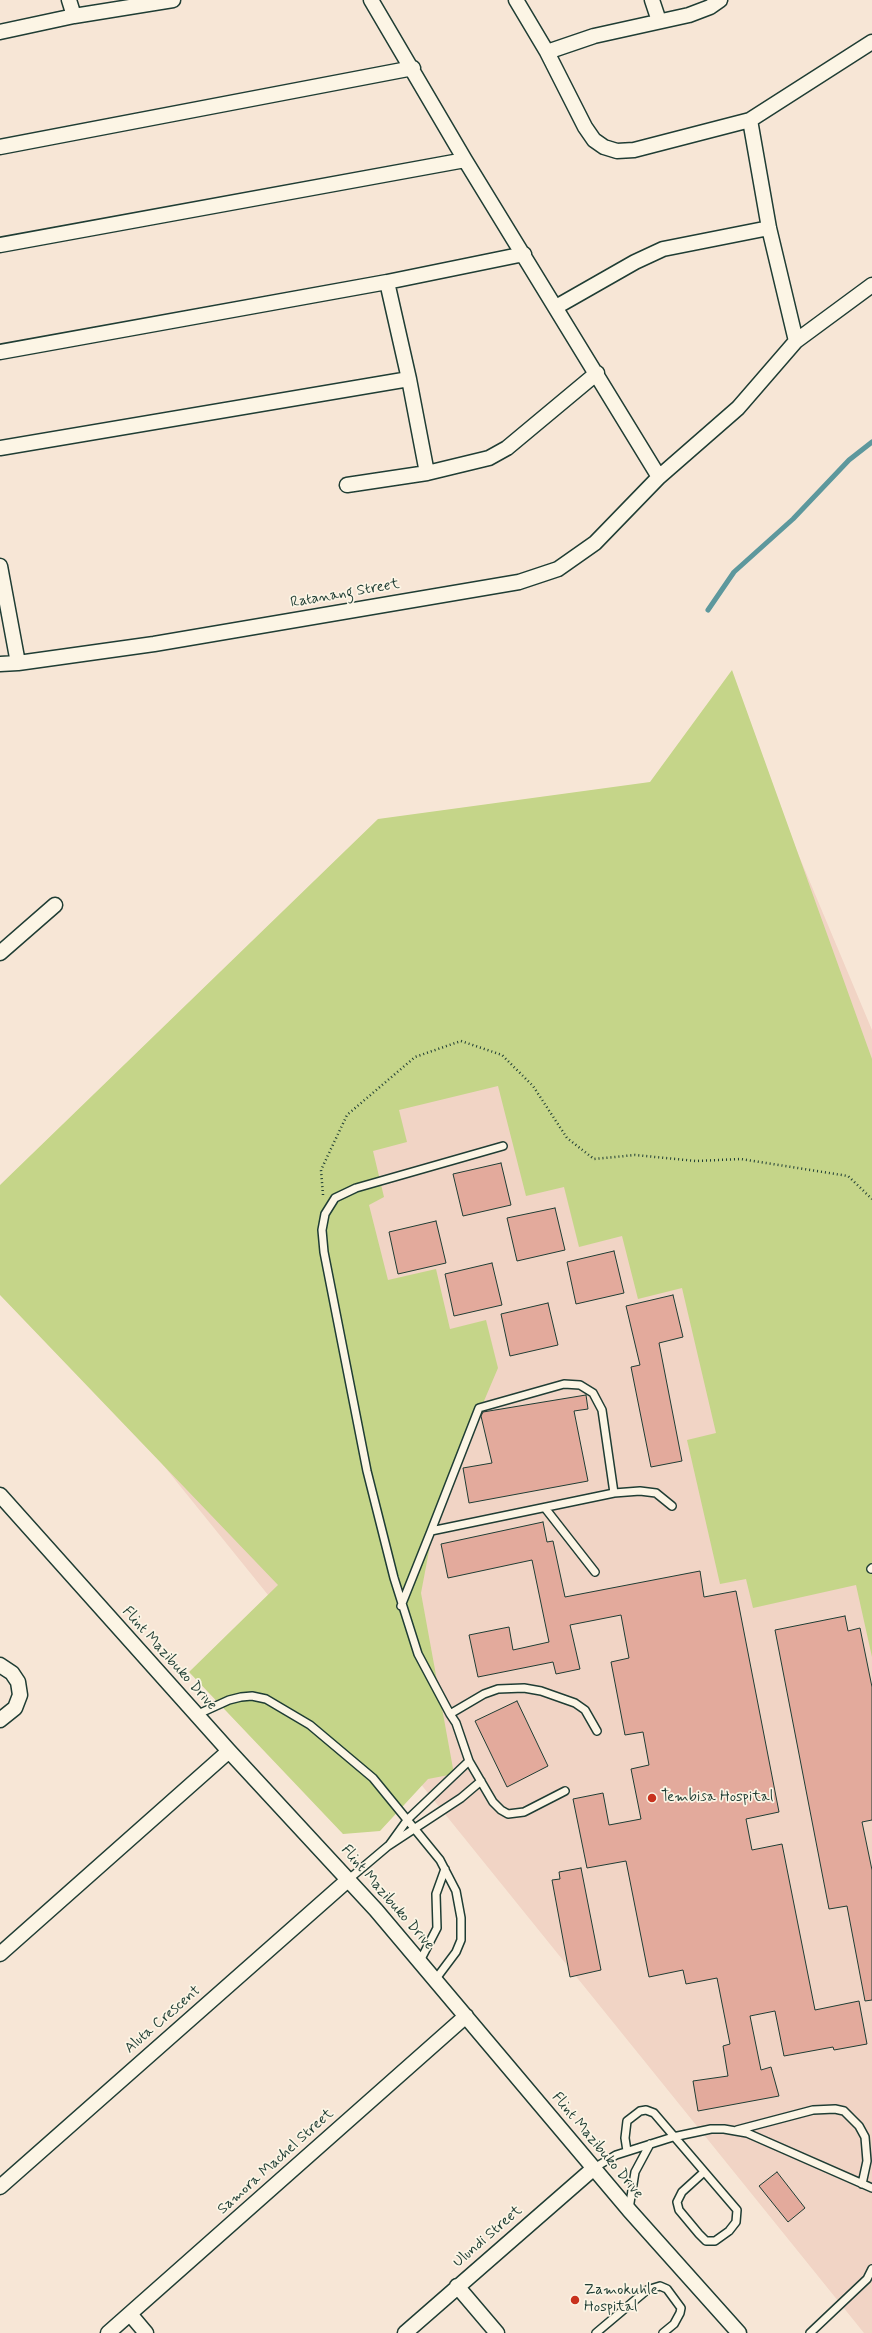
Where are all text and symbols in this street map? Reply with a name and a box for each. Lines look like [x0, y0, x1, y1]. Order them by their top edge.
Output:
street label: Ratanang Street [289, 576, 401, 612]
street label: Flint Mazibuko Drive [118, 1603, 220, 1715]
place label: Tembisa Hospital [661, 1789, 773, 1807]
marker: Tembisa Hospital [646, 1792, 658, 1804]
street label: Flint Mazibuko Drive [336, 1842, 438, 1954]
street label: Aluta Crescent [121, 1982, 205, 2058]
street label: Flint Mazibuko Drive [547, 2089, 647, 2203]
street label: Samora Machel Street [214, 2105, 338, 2219]
street label: Ulundi Street [450, 2202, 526, 2272]
place label: Zamokuhle Hospital [584, 2282, 658, 2317]
marker: Zamokuhle Hospital [569, 2294, 581, 2306]

